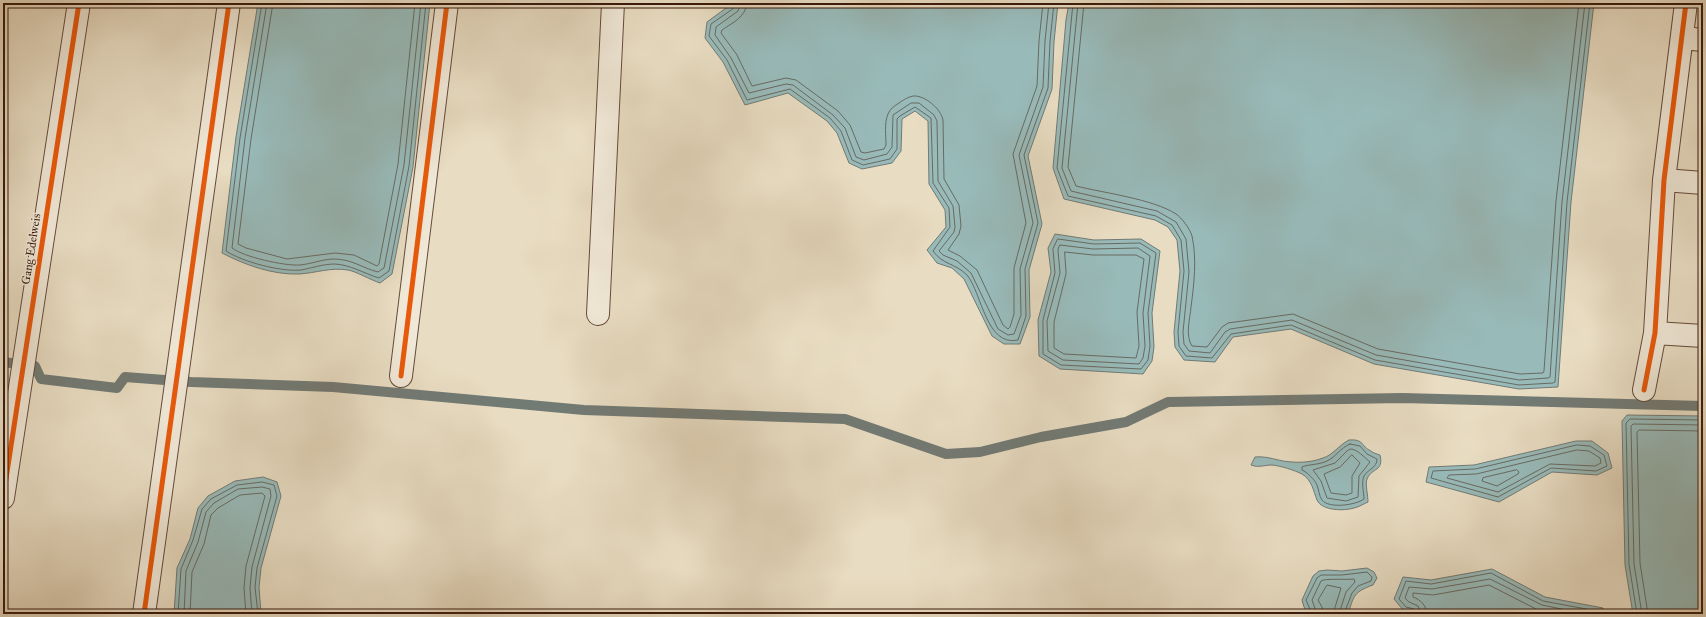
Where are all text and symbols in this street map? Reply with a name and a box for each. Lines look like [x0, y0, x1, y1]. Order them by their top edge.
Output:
street label: Gang Edelweis [18, 213, 45, 286]

